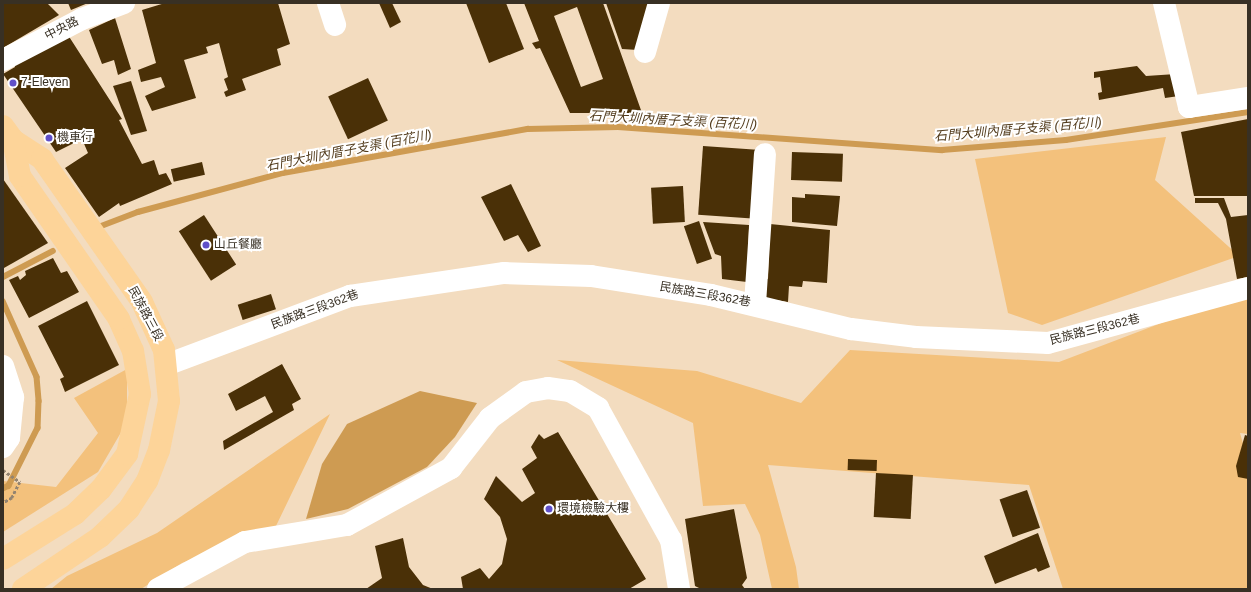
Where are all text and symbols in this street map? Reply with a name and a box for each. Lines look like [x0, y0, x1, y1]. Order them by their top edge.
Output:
street label: 中央路 [43, 14, 81, 44]
place label: 7-Eleven [21, 76, 68, 90]
marker: 7-Eleven [8, 78, 18, 88]
water label: 石門大圳內厝子支渠 (百花川) [589, 109, 757, 133]
water label: 石門大圳內厝子支渠 (百花川) [934, 115, 1102, 145]
water label: 石門大圳內厝子支渠 (百花川) [265, 127, 433, 175]
place label: 機車行 [57, 131, 93, 145]
marker: 機車行 [44, 133, 54, 143]
place label: 山丘餐廳 [214, 238, 262, 252]
marker: 山丘餐廳 [201, 240, 211, 250]
street label: 民族路三段362巷 [658, 280, 752, 310]
street label: 民族路三段 [125, 284, 165, 344]
street label: 民族路三段362巷 [269, 287, 361, 333]
street label: 民族路三段362巷 [1049, 312, 1141, 348]
place label: 環境檢驗大樓 [557, 502, 629, 516]
marker: 環境檢驗大樓 [544, 504, 554, 514]

